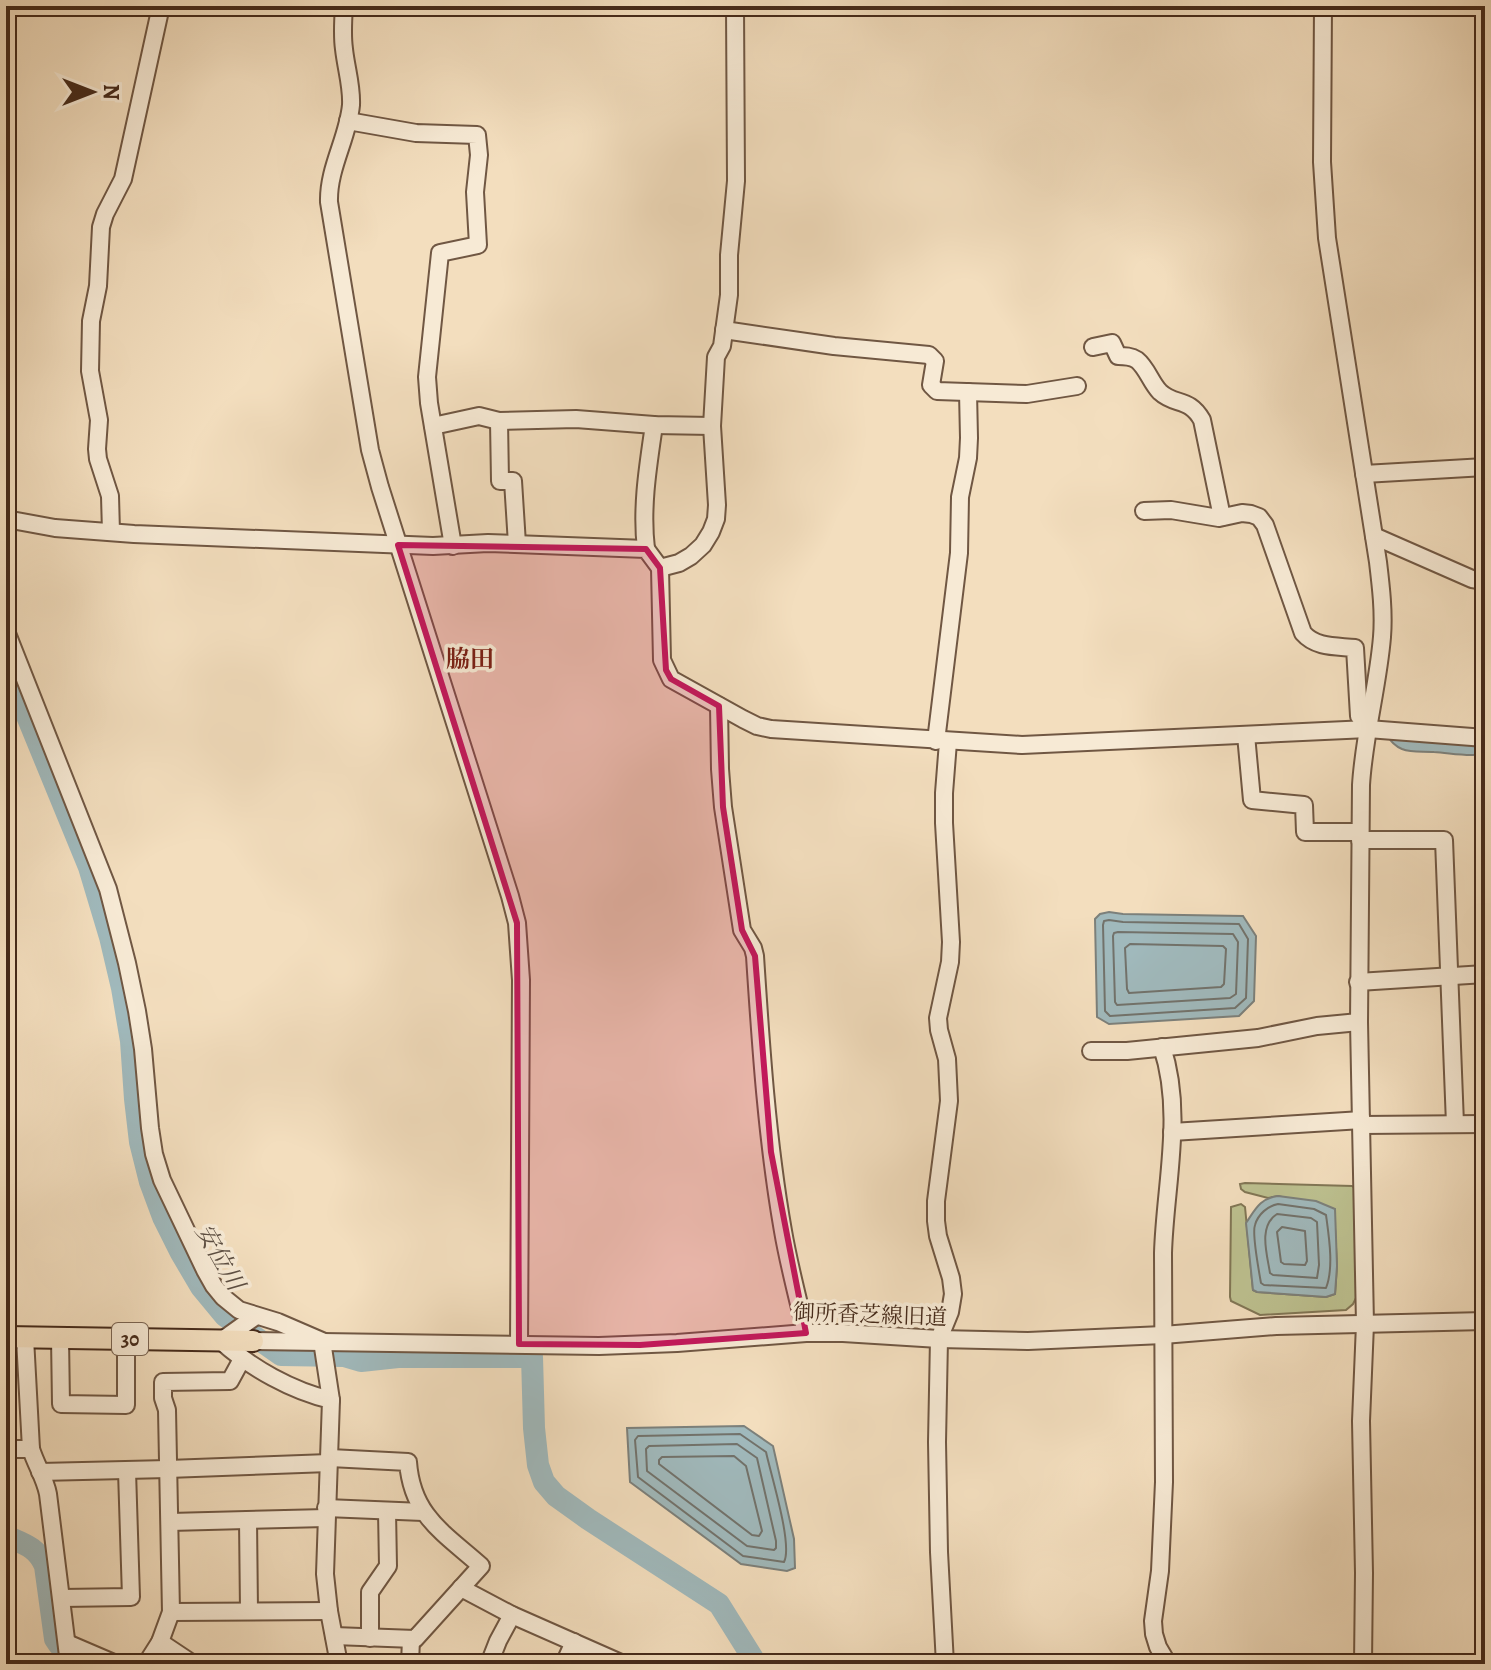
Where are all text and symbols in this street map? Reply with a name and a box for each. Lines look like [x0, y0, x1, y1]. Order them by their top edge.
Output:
north arrow [52, 52, 132, 132]
text: N [96, 84, 126, 100]
district label: 脇田 [446, 643, 494, 675]
water label: 安位川 [188, 1218, 253, 1299]
street label: 御所香芝線旧道 [793, 1297, 947, 1333]
road number: 30 [112, 1323, 148, 1355]

